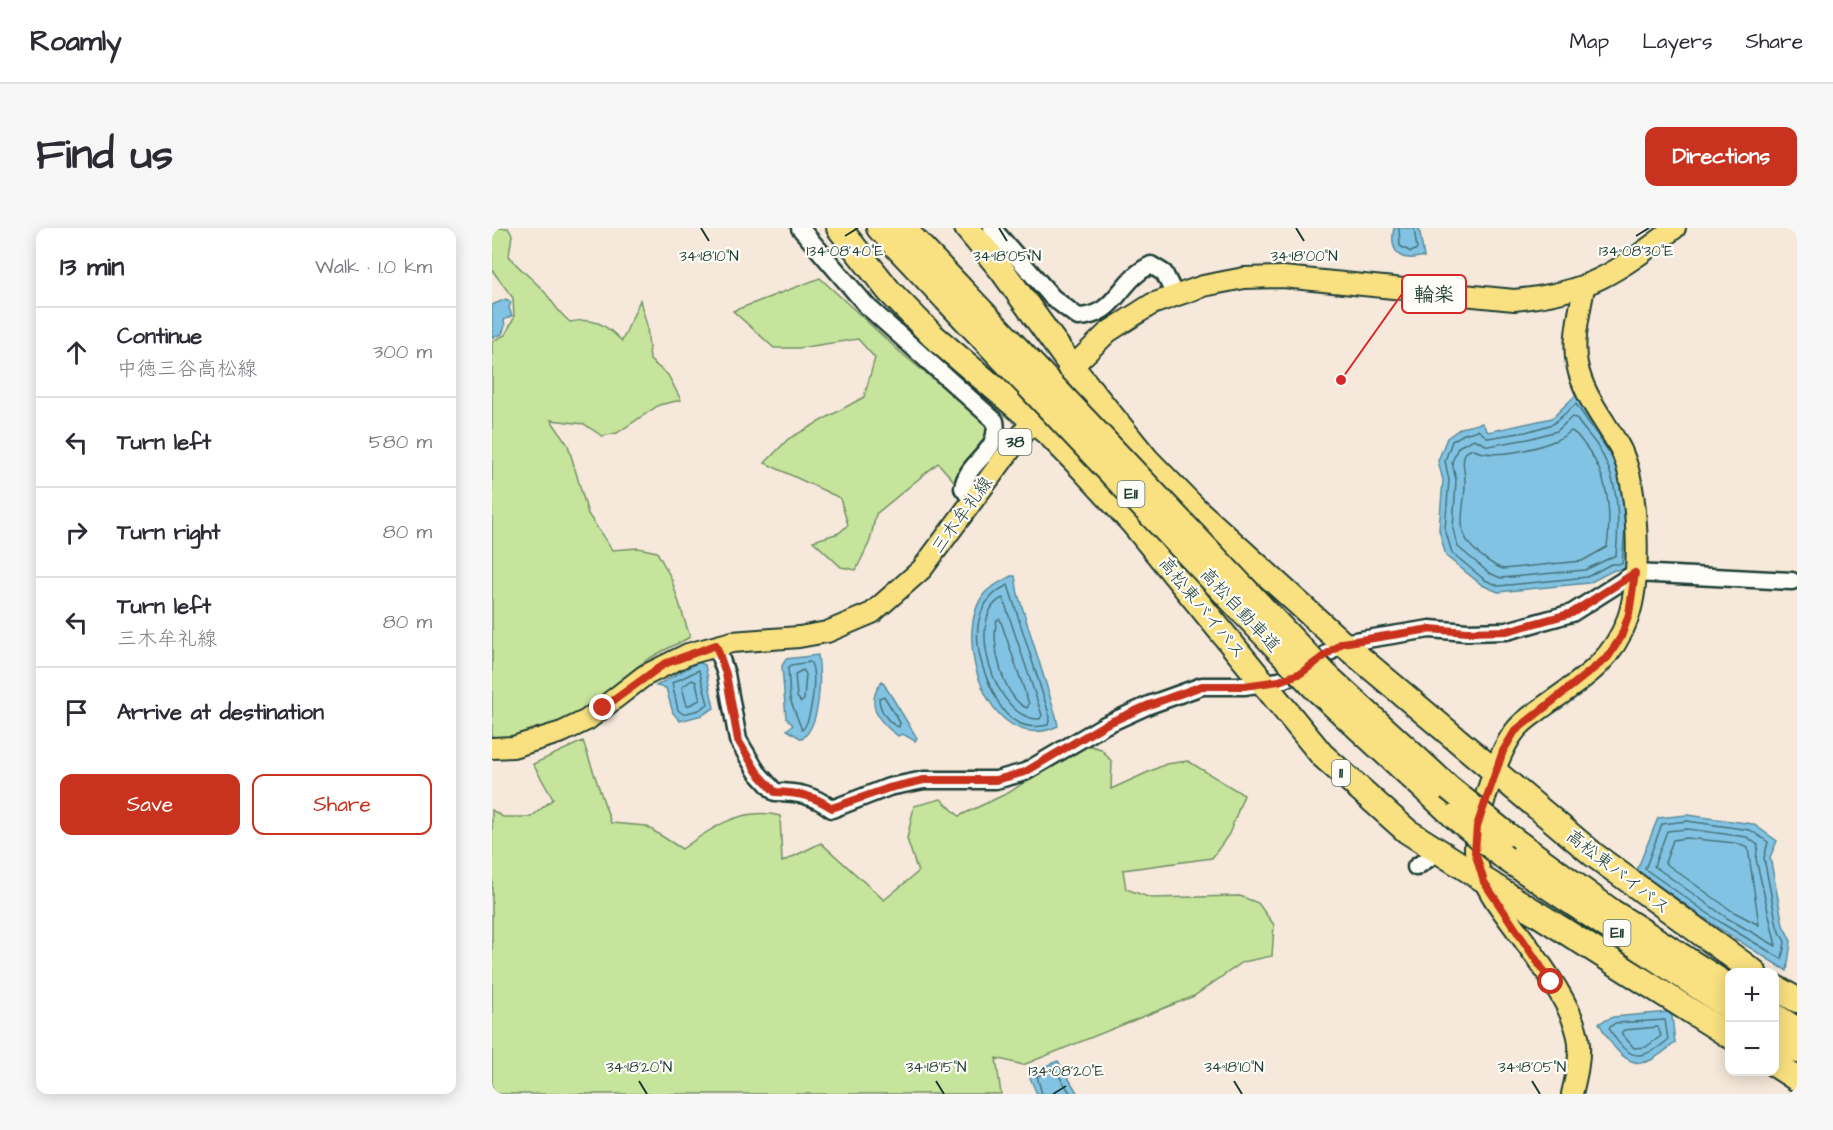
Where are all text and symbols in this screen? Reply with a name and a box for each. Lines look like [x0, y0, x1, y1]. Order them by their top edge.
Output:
text: Roamly [30, 22, 122, 61]
text: Map [1569, 27, 1609, 56]
text: Layers [1642, 27, 1712, 56]
text: Share [1745, 27, 1803, 56]
text: Find us [36, 127, 173, 185]
button: Directions [1645, 127, 1797, 186]
text: 134°08'40"E [807, 241, 884, 262]
text: 134°08'30"E [1599, 241, 1673, 262]
text: 34°18'10"N [679, 246, 739, 267]
text: 34°18'05"N [973, 246, 1041, 267]
text: 34°18'00"N [1270, 246, 1338, 267]
text: 13 min [60, 249, 124, 285]
text: Walk · 1.0 km [315, 253, 432, 281]
callout: 輪楽 [1402, 275, 1466, 313]
text: 輪楽 [1414, 281, 1454, 309]
text: Continue [117, 321, 202, 352]
icon: ahead [60, 336, 93, 369]
text: 300 m [373, 338, 432, 366]
text: 中徳三谷高松線 [117, 355, 257, 383]
icon: left [60, 426, 93, 459]
text: Turn left [117, 427, 211, 458]
text: 580 m [369, 428, 432, 456]
road number: 38 [998, 429, 1032, 455]
street label: 三木牟礼線 [925, 471, 999, 559]
road number: E11 [1118, 481, 1144, 507]
icon: right [60, 516, 93, 549]
text: Turn right [117, 517, 220, 548]
text: 80 m [383, 518, 432, 546]
street label: 高松東バイパス [1153, 551, 1251, 665]
street label: 高松自動車道 [1194, 562, 1286, 658]
text: Turn left [117, 591, 211, 622]
icon: left [60, 606, 93, 639]
text: 80 m [383, 608, 432, 636]
text: 三木牟礼線 [117, 625, 217, 653]
route end [589, 694, 615, 720]
icon: arrive [60, 696, 93, 729]
text: Arrive at destination [117, 697, 324, 728]
road number: 11 [1332, 760, 1350, 786]
button: Save [60, 774, 240, 835]
button: Share [252, 774, 432, 835]
street label: 高松東バイパス [1561, 823, 1675, 921]
road number: E11 [1604, 920, 1630, 946]
route start [1537, 968, 1563, 994]
map controls [1725, 968, 1779, 1076]
button: + [1725, 968, 1779, 1022]
button: − [1725, 1022, 1779, 1076]
text: 34°18'20"N [606, 1057, 672, 1078]
text: 34°18'15"N [906, 1057, 966, 1078]
text: 34°18'10"N [1204, 1057, 1264, 1078]
text: 34°18'05"N [1498, 1057, 1566, 1078]
text: 134°08'20"E [1028, 1061, 1104, 1082]

